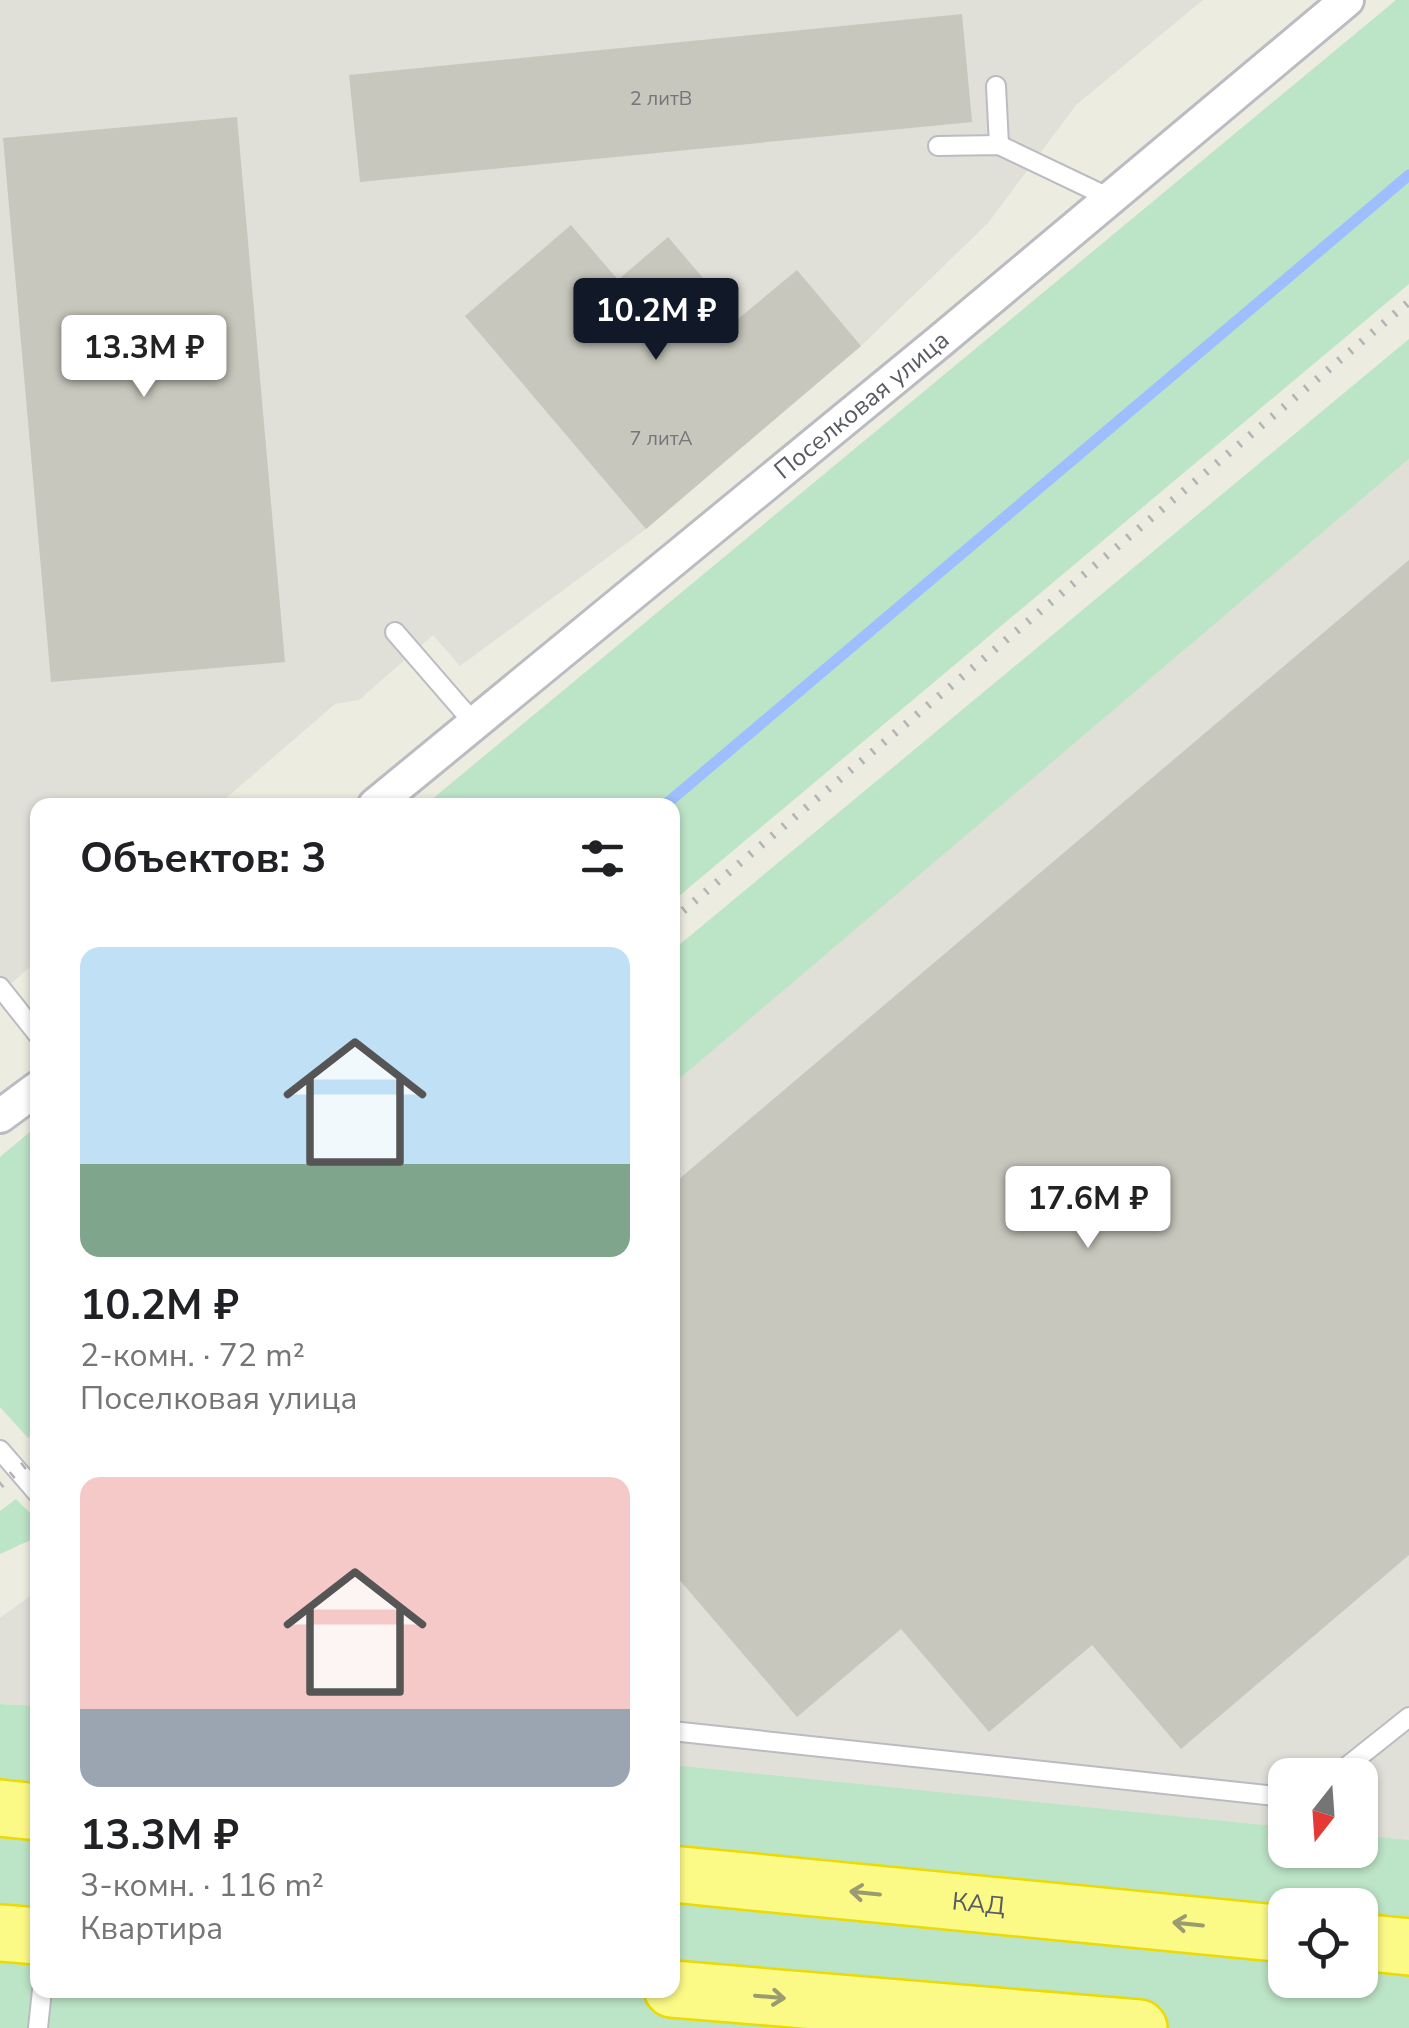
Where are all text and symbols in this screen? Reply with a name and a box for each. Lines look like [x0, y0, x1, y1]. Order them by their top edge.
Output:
house number: 2 литВ [630, 85, 692, 112]
pin: 10.2M ₽ [564, 278, 748, 363]
text: 10.2M ₽ [595, 289, 717, 332]
pin: 13.3M ₽ [52, 315, 236, 400]
street label: Поселковая улица [767, 323, 957, 487]
text: 13.3M ₽ [83, 326, 205, 369]
house number: 7 литА [629, 425, 693, 452]
text: Объектов: 3 [80, 830, 326, 887]
icon: filters [575, 831, 630, 886]
icon: home [265, 1012, 445, 1192]
pin: 17.6M ₽ [996, 1166, 1180, 1251]
text: 17.6M ₽ [1027, 1177, 1149, 1220]
text: 10.2M ₽ [80, 1277, 239, 1334]
text: 2-комн. · 72 m² [80, 1334, 305, 1377]
text: Поселковая улица [80, 1377, 358, 1420]
icon: home [265, 1542, 445, 1722]
north arrow [1268, 1758, 1378, 1868]
map controls [1268, 1758, 1378, 1998]
text: 13.3M ₽ [80, 1807, 239, 1864]
text: 3-комн. · 116 m² [80, 1864, 324, 1907]
one-way arrow [849, 1883, 881, 1902]
street label: КАД [950, 1884, 1007, 1924]
button: locate [1268, 1888, 1378, 1998]
text: Квартира [80, 1907, 223, 1950]
one-way arrow [1172, 1914, 1205, 1933]
one-way arrow [753, 1988, 785, 2007]

